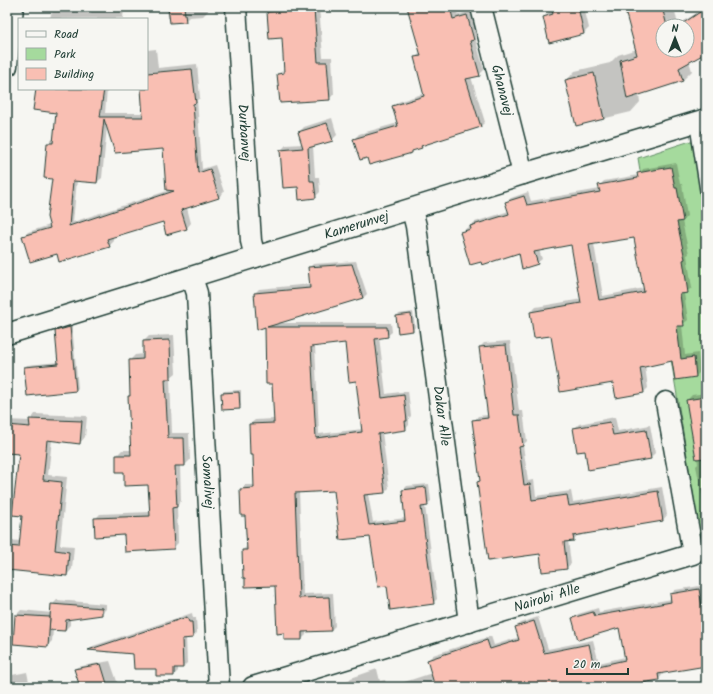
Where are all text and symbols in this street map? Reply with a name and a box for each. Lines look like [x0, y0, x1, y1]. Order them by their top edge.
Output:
legend [18, 18, 148, 90]
north arrow [655, 18, 695, 58]
text: N [672, 20, 679, 38]
text: Road [54, 25, 79, 44]
text: Park [54, 45, 76, 64]
street label: Ghanavej [485, 62, 519, 119]
text: Building [54, 65, 94, 84]
street label: Durbanvej [231, 103, 257, 163]
street label: Kamerunvej [321, 205, 392, 246]
street label: Dakar Alle [426, 384, 456, 448]
street label: Somalivej [195, 454, 220, 510]
street label: Nairobi Alle [511, 578, 583, 619]
scale bar [567, 650, 628, 676]
text: 20 m [573, 655, 601, 674]

